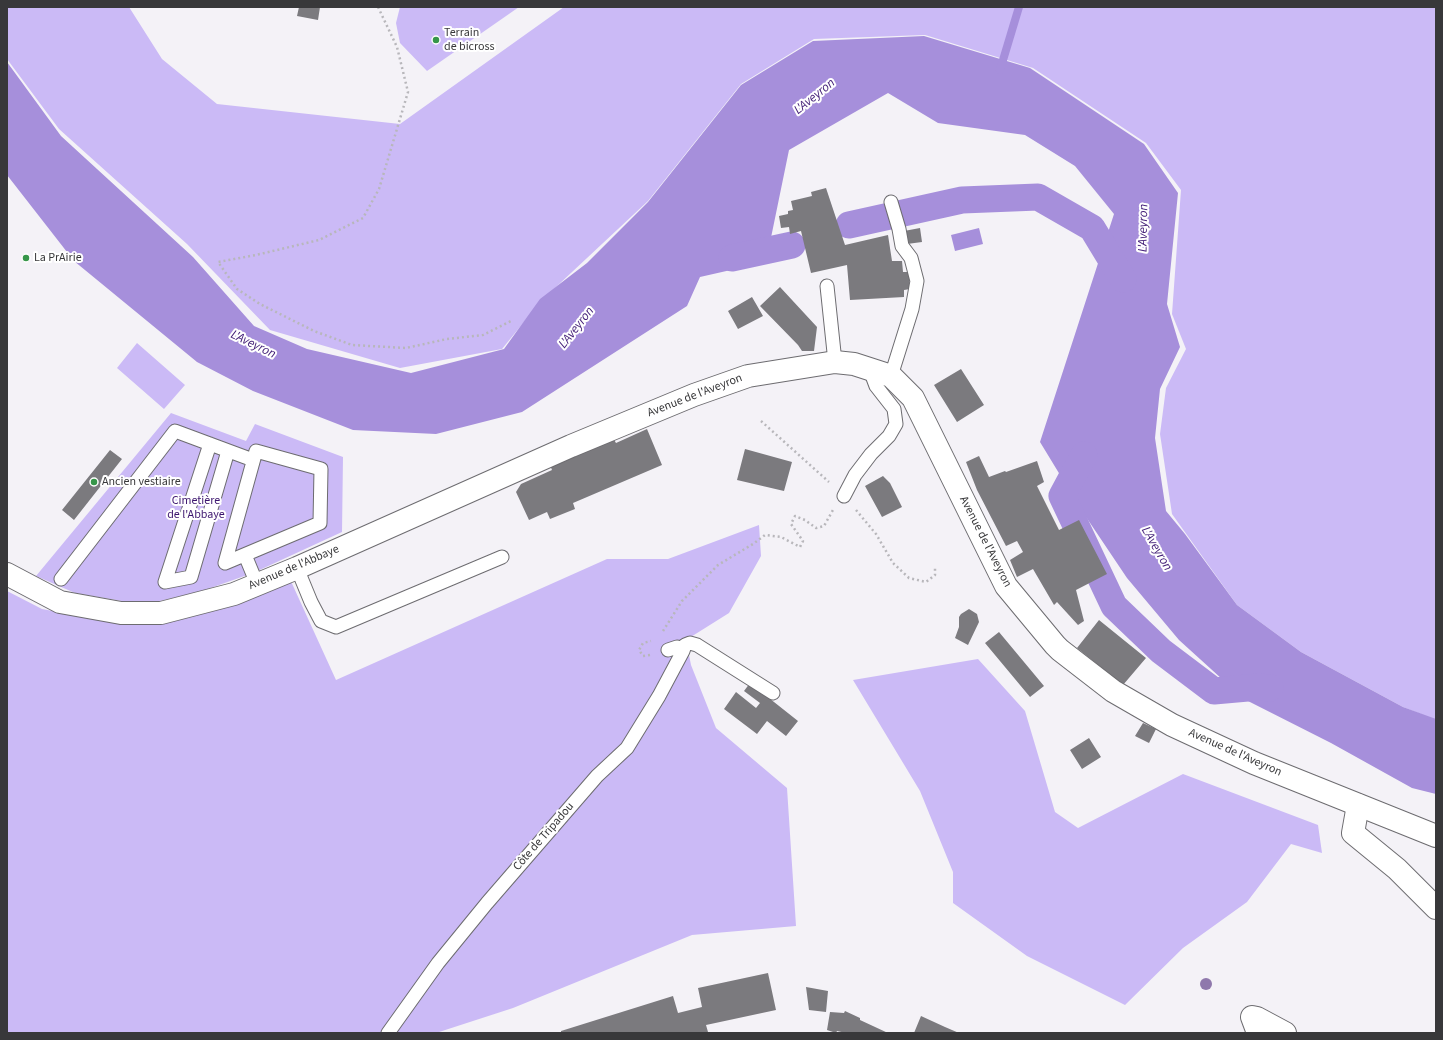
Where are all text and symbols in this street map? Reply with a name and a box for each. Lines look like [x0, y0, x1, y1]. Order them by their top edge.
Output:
place label: Terrain de bicross [444, 26, 495, 54]
marker: Terrain de bicross [431, 35, 441, 45]
water label: L'Aveyron [791, 76, 839, 118]
water label: L'Aveyron [1136, 204, 1152, 252]
place label: La PrAirie [34, 251, 82, 265]
marker: La PrAirie [21, 253, 31, 263]
water label: L'Aveyron [556, 304, 598, 352]
water label: L'Aveyron [228, 327, 278, 363]
street label: Avenue de l'Aveyron [646, 371, 744, 421]
place label: Ancien vestiaire [102, 475, 181, 489]
marker: Ancien vestiaire [89, 477, 99, 487]
park label: Cimetière de l'Abbaye [167, 494, 225, 522]
street label: Avenue de l'Aveyron [956, 494, 1014, 590]
water label: L'Aveyron [1137, 524, 1175, 574]
street label: Avenue de l'Abbaye [247, 542, 341, 594]
street label: Avenue de l'Aveyron [1186, 726, 1284, 780]
street label: Côte de Tripadou [510, 800, 578, 874]

